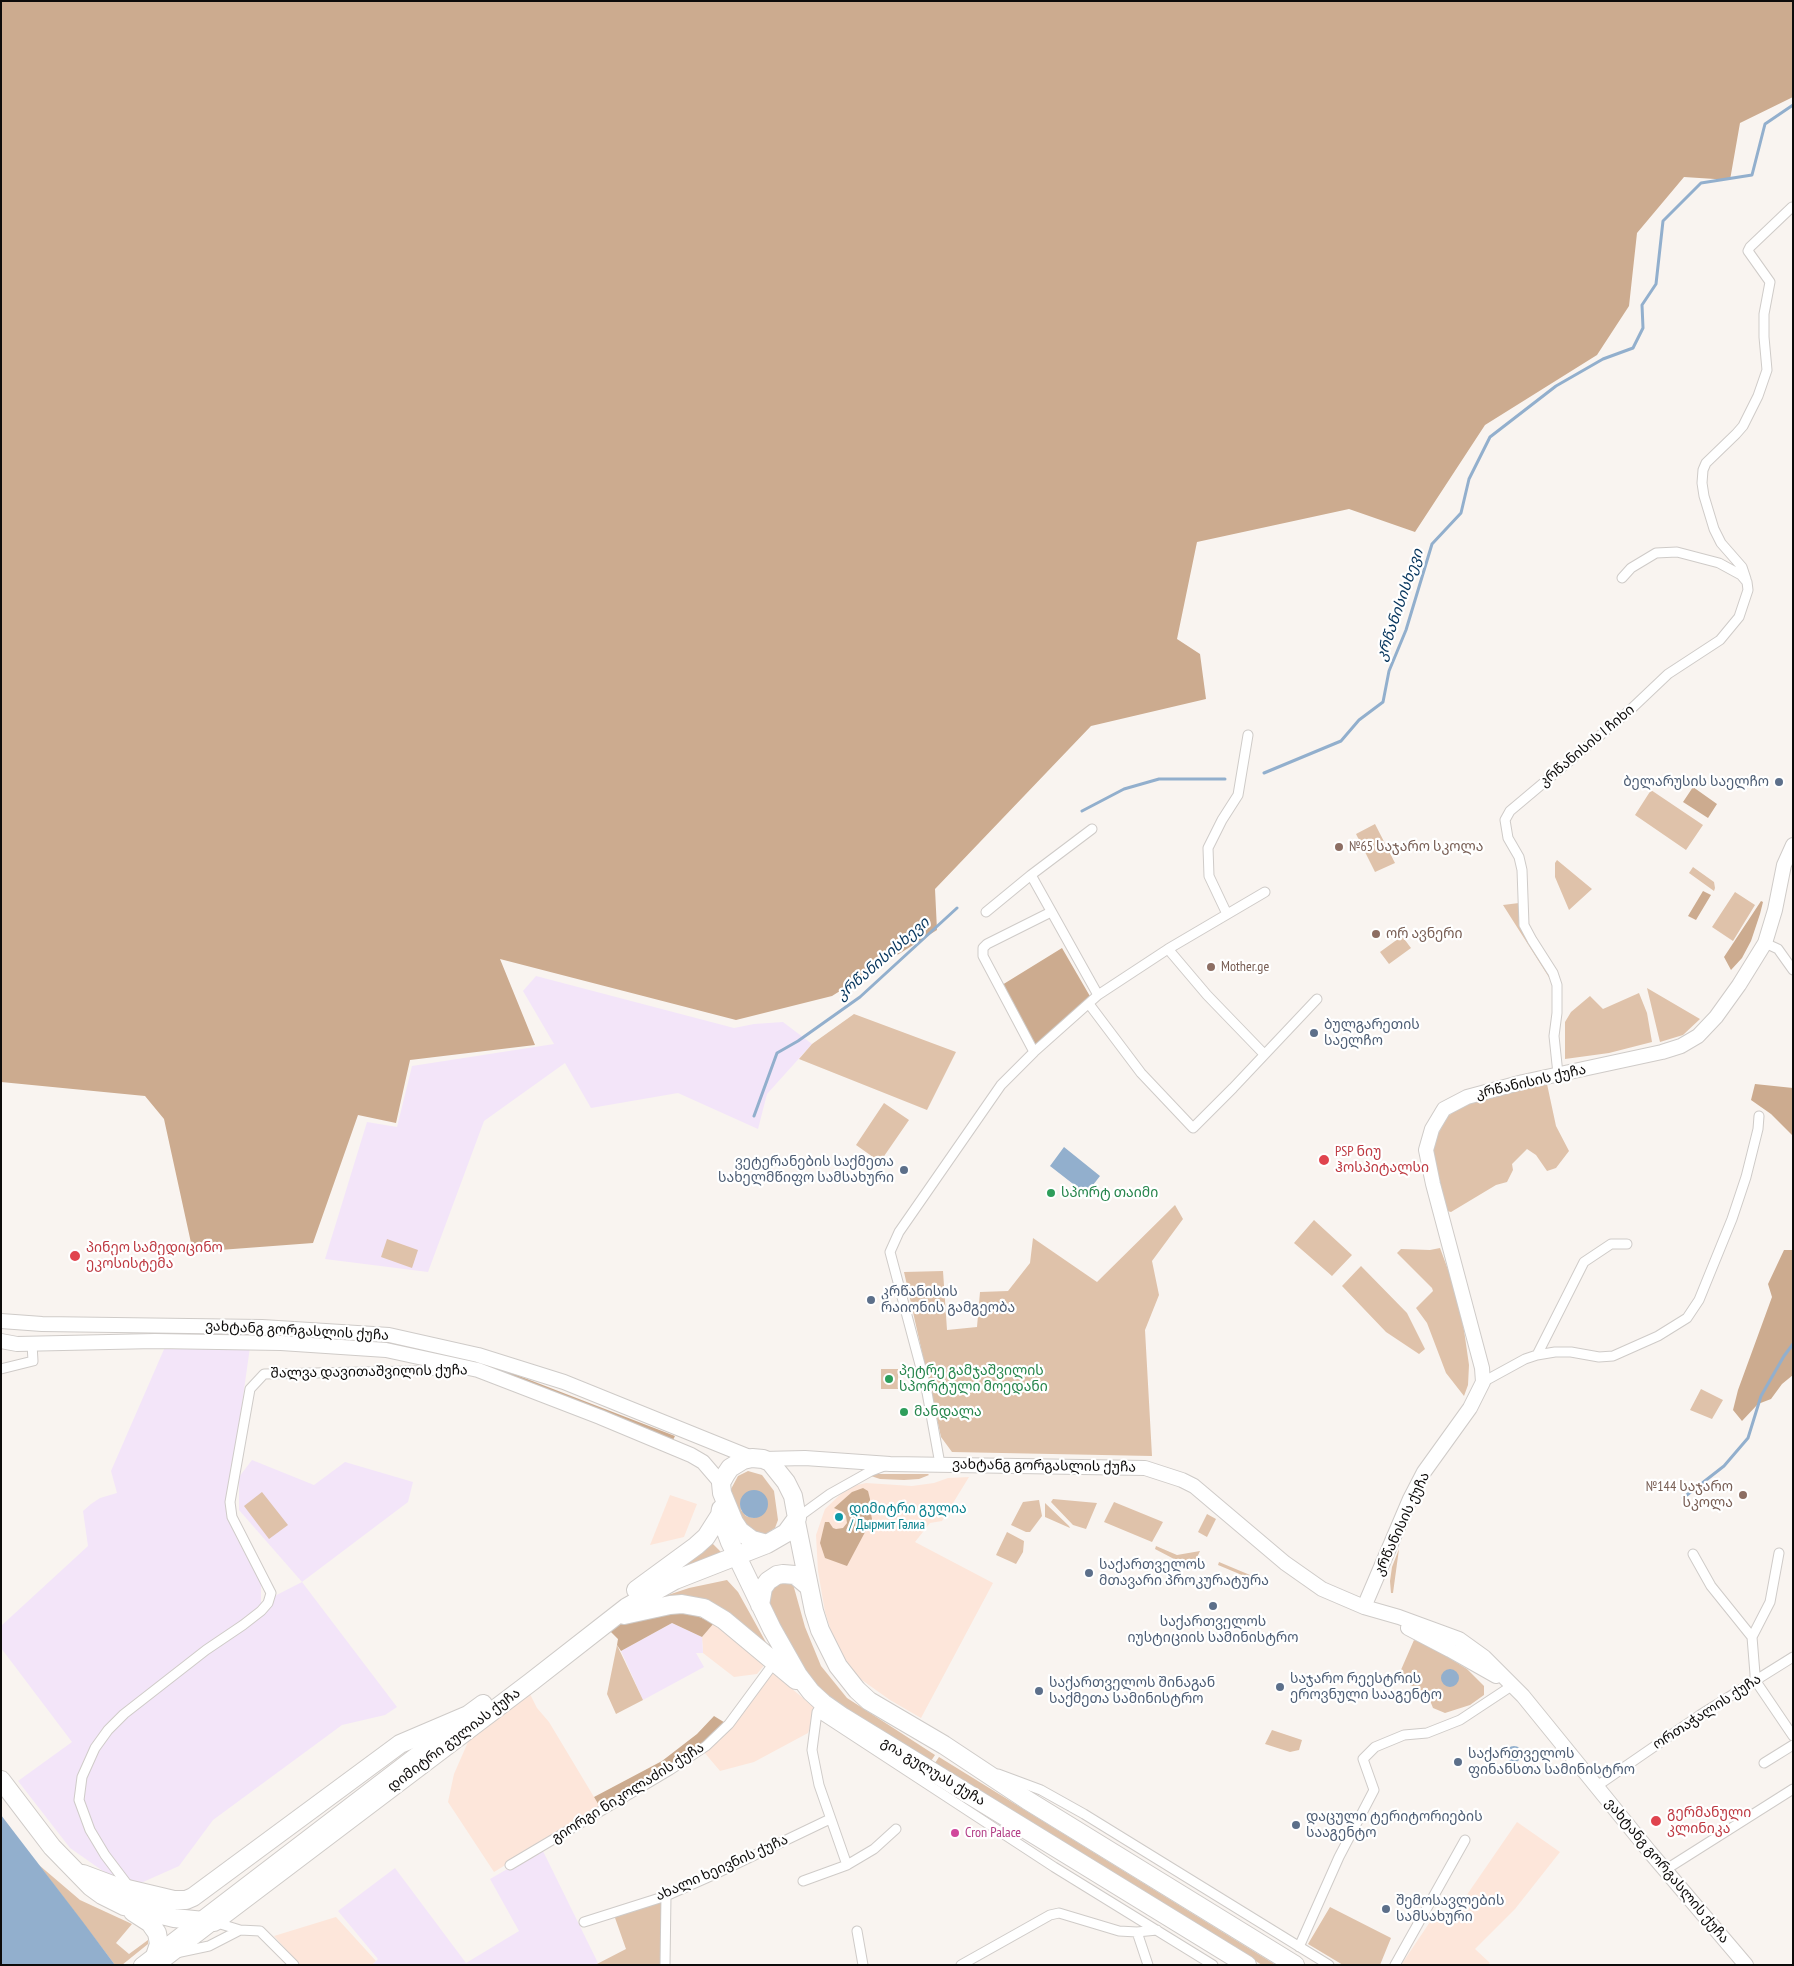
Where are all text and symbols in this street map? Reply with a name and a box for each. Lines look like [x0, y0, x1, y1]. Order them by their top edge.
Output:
water label: კრწანისისხევი [1372, 547, 1428, 663]
street label: კრწანისის I ჩიხი [1536, 701, 1638, 791]
place label: ბელარუსის საელჩო [1623, 774, 1769, 790]
marker: ბელარუსის საელჩო [1773, 776, 1785, 788]
place label: №65 საჯარო სკოლა [1349, 839, 1484, 855]
marker: №65 საჯარო სკოლა [1333, 841, 1345, 853]
water label: კრწანისისხევი [833, 914, 933, 1004]
place label: ორ ავნერი [1386, 926, 1463, 942]
marker: ორ ავნერი [1370, 928, 1382, 940]
place label: Mother.ge [1221, 959, 1269, 975]
marker: Mother.ge [1205, 961, 1217, 973]
place label: ბულგარეთის საელჩო [1324, 1017, 1420, 1050]
marker: ბულგარეთის საელჩო [1308, 1027, 1320, 1039]
street label: კრწანისის ქუჩა [1474, 1061, 1588, 1103]
place label: PSP ნიუ ჰოსპიტალსი [1335, 1144, 1429, 1176]
marker: PSP ნიუ ჰოსპიტალსი [1317, 1153, 1331, 1167]
place label: ვეტერანების საქმეთა სახელმწიფო სამსახური [718, 1154, 894, 1186]
marker: ვეტერანების საქმეთა სახელმწიფო სამსახური [898, 1164, 910, 1176]
place label: სპორტ თაიმი [1061, 1185, 1158, 1201]
marker: სპორტ თაიმი [1045, 1187, 1057, 1199]
place label: პინეო სამედიცინო ეკოსისტემა [86, 1240, 223, 1272]
marker: პინეო სამედიცინო ეკოსისტემა [68, 1249, 82, 1263]
place label: კრწანისის რაიონის გამგეობა [881, 1284, 1015, 1316]
marker: კრწანისის რაიონის გამგეობა [865, 1294, 877, 1306]
street label: ვახტანგ გორგასლის ქუჩა [205, 1318, 389, 1344]
street label: შალვა დავითაშვილის ქუჩა [270, 1362, 468, 1382]
place label: პეტრე გამჯაშვილის სპორტული მოედანი [899, 1363, 1048, 1395]
marker: პეტრე გამჯაშვილის სპორტული მოედანი [883, 1373, 895, 1385]
place label: მანდალა [914, 1404, 982, 1420]
marker: მანდალა [898, 1406, 910, 1418]
street label: ვახტანგ გორგასლის ქუჩა [952, 1456, 1136, 1476]
street label: კრწანისის ქუჩა [1371, 1469, 1433, 1579]
place label: №144 საჯარო სკოლა [1646, 1479, 1733, 1511]
marker: №144 საჯარო სკოლა [1737, 1489, 1749, 1501]
place label: დიმიტრი გულია / Дырмит Гәлиа [849, 1501, 967, 1534]
marker: დიმიტრი გულია / Дырмит Гәлиа [833, 1511, 845, 1523]
place label: საქართველოს მთავარი პროკურატურა [1099, 1557, 1269, 1590]
marker: საქართველოს მთავარი პროკურატურა [1083, 1567, 1095, 1579]
marker: საქართველოს იუსტიციის სამინისტრო [1207, 1600, 1219, 1612]
place label: საქართველოს იუსტიციის სამინისტრო [1127, 1614, 1299, 1646]
place label: საჯარო რეესტრის ეროვნული სააგენტო [1290, 1671, 1442, 1704]
street label: ორთაჭალის ქუჩა [1650, 1671, 1764, 1753]
place label: საქართველოს შინაგან საქმეთა სამინისტრო [1049, 1675, 1215, 1708]
marker: საჯარო რეესტრის ეროვნული სააგენტო [1274, 1681, 1286, 1693]
street label: დიმიტრი გულიას ქუჩა [384, 1685, 524, 1795]
marker: საქართველოს შინაგან საქმეთა სამინისტრო [1033, 1685, 1045, 1697]
street label: გია გულუას ქუჩა [878, 1734, 988, 1810]
street label: გიორგი ნიკოლაძის ქუჩა [549, 1739, 707, 1847]
place label: საქართველოს ფინანსთა სამინისტრო [1468, 1746, 1635, 1778]
marker: საქართველოს ფინანსთა სამინისტრო [1452, 1756, 1464, 1768]
street label: ვახტანგ გორგასლის ქუჩა [1601, 1795, 1733, 1947]
place label: გერმანული კლინიკა [1667, 1805, 1751, 1838]
place label: დაცული ტერიტორიების სააგენტო [1306, 1809, 1483, 1841]
marker: გერმანული კლინიკა [1649, 1814, 1663, 1828]
marker: დაცული ტერიტორიების სააგენტო [1290, 1819, 1302, 1831]
place label: Cron Palace [965, 1825, 1021, 1841]
marker: Cron Palace [949, 1827, 961, 1839]
street label: ახალი ხეივნის ქუჩა [653, 1831, 791, 1905]
place label: შემოსავლების სამსახური [1396, 1893, 1504, 1925]
marker: შემოსავლების სამსახური [1380, 1903, 1392, 1915]

